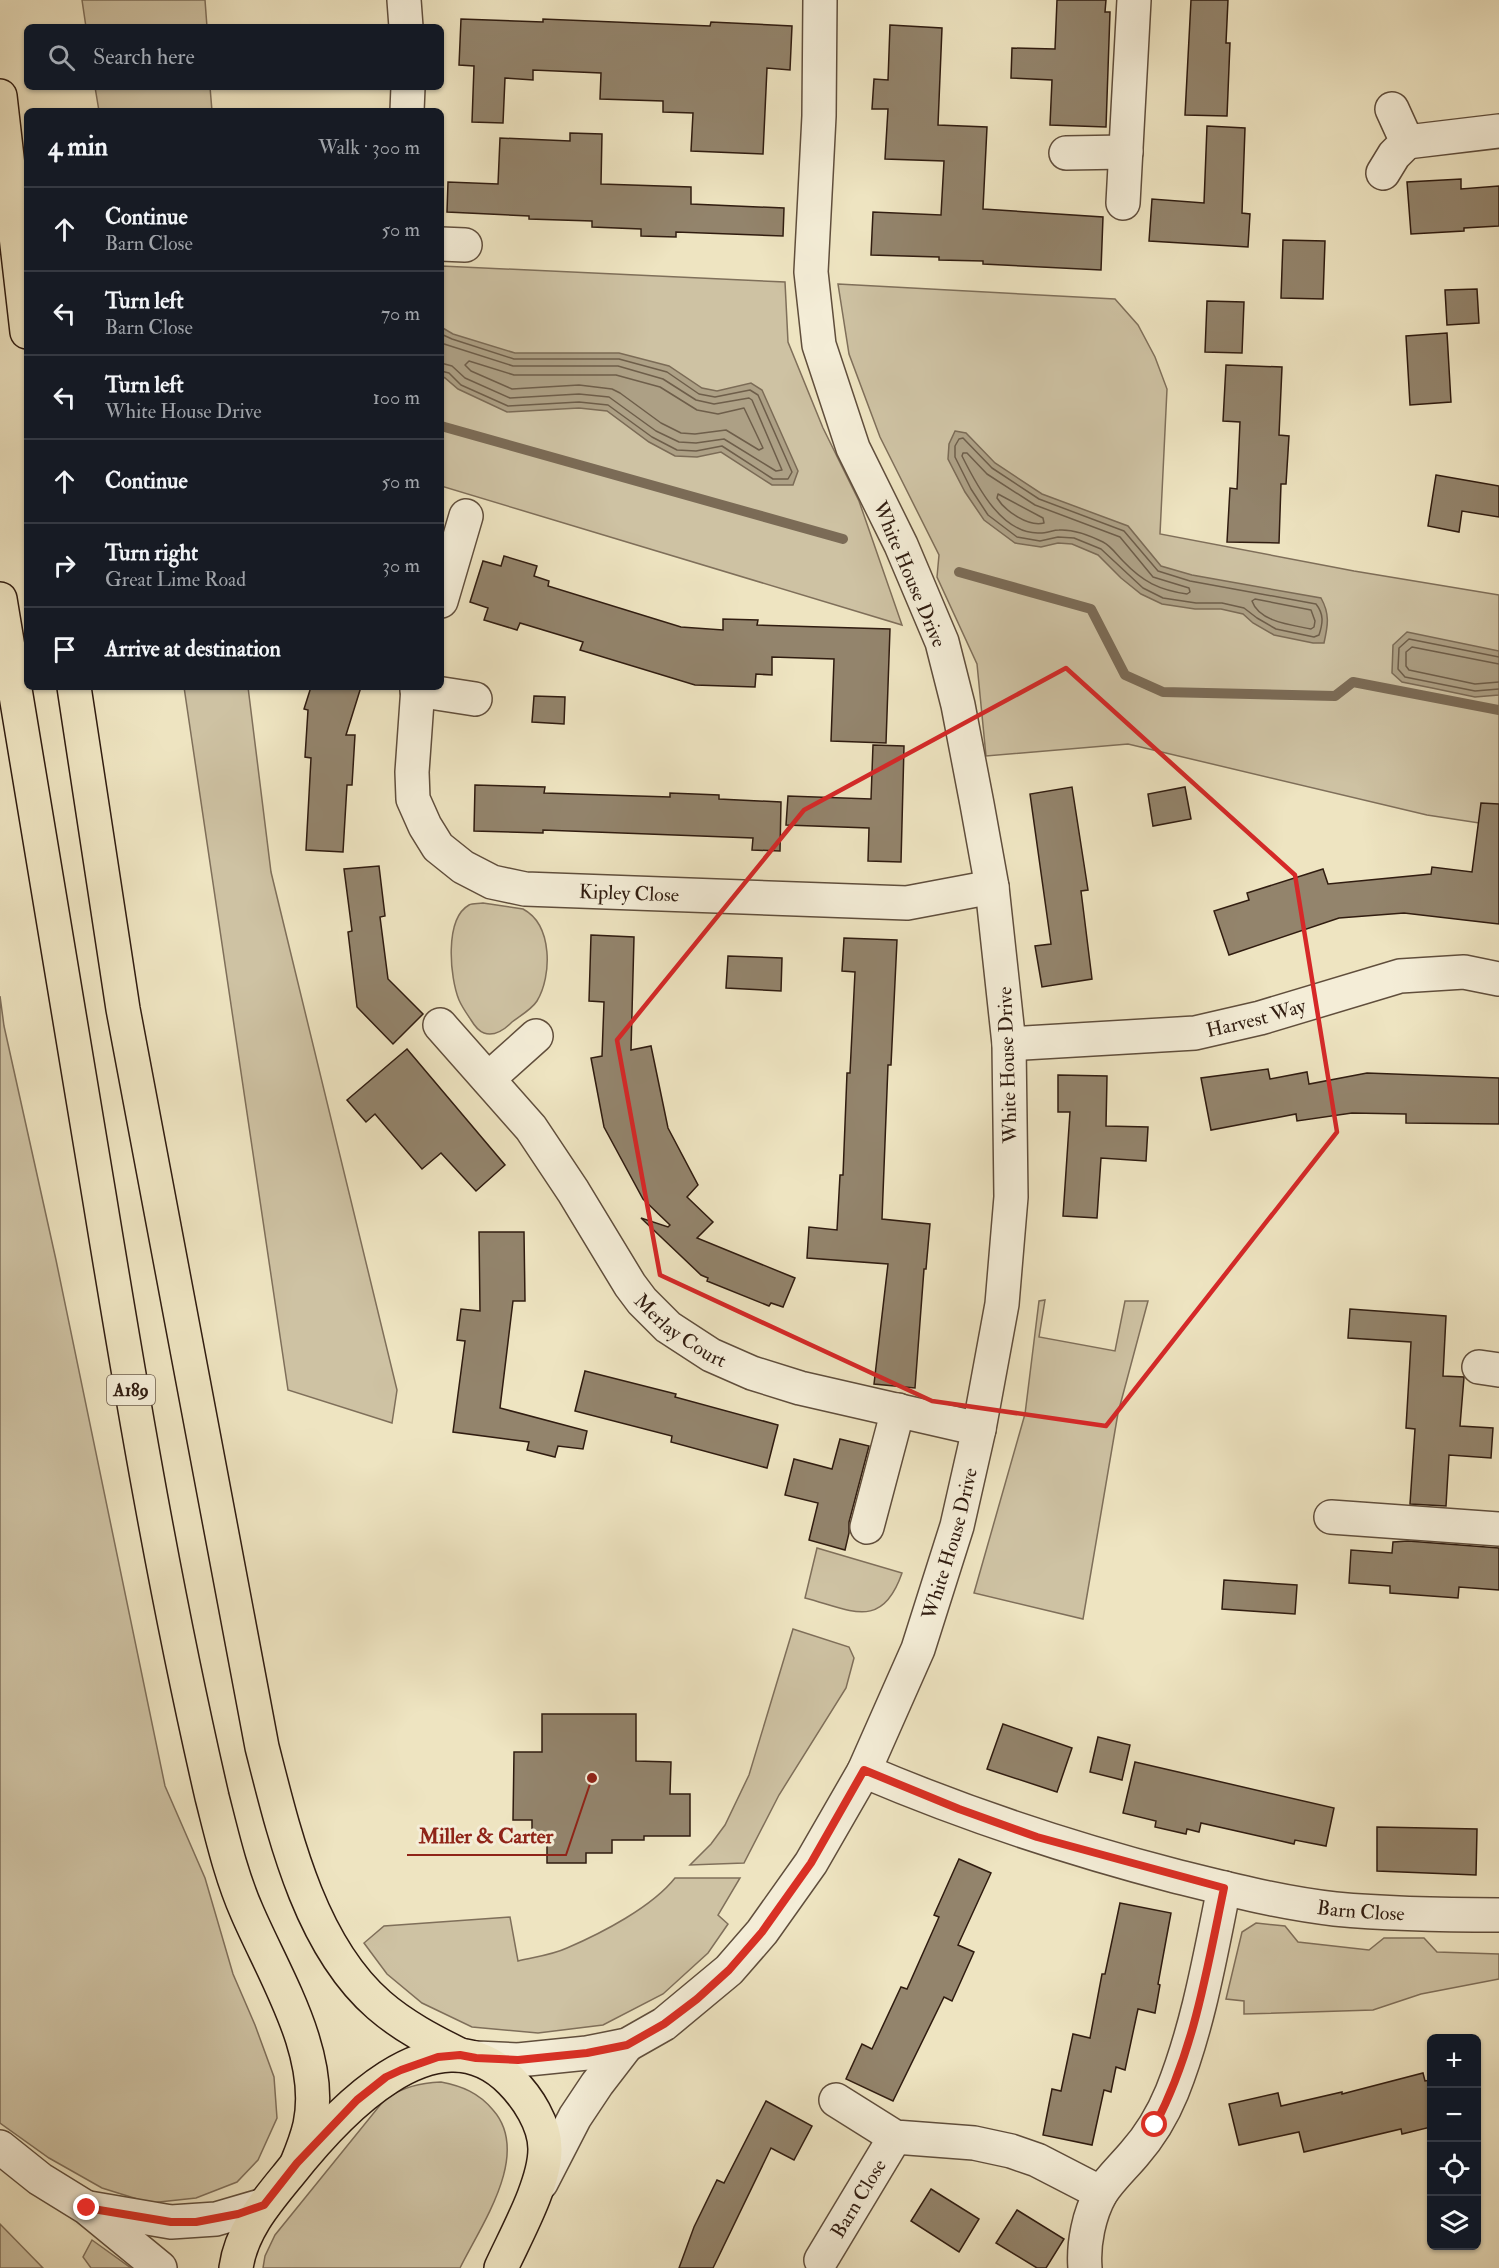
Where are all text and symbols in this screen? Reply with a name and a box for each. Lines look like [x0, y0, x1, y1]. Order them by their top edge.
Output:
search box [24, 24, 444, 90]
icon: search [45, 41, 78, 74]
text: Search here [93, 43, 195, 71]
text: 4 min [48, 131, 108, 163]
text: Walk · 300 m [318, 135, 420, 160]
text: Continue [105, 203, 188, 231]
icon: ahead [48, 213, 81, 246]
text: 50 m [381, 217, 420, 242]
text: Barn Close [105, 231, 193, 256]
text: Turn left [105, 287, 184, 315]
icon: left [48, 297, 81, 330]
text: 70 m [381, 301, 420, 326]
text: Barn Close [105, 315, 193, 340]
text: Turn left [105, 371, 184, 399]
icon: left [48, 381, 81, 414]
text: 100 m [373, 385, 420, 410]
text: White House Drive [105, 399, 262, 424]
icon: ahead [48, 465, 81, 498]
text: Continue [105, 467, 188, 495]
text: 50 m [381, 469, 420, 494]
street label: White House Drive [867, 496, 952, 651]
text: Turn right [105, 539, 198, 567]
icon: right [48, 549, 81, 582]
text: 30 m [382, 553, 420, 578]
text: Great Lime Road [105, 567, 246, 592]
icon: arrive [48, 633, 81, 666]
text: Arrive at destination [105, 635, 281, 663]
street label: Kipley Close [578, 879, 680, 908]
street label: White House Drive [992, 986, 1023, 1145]
street label: Harvest Way [1204, 993, 1310, 1043]
street label: Merlay Court [629, 1288, 731, 1373]
road number: A189 [107, 1375, 155, 1405]
street label: White House Drive [916, 1465, 983, 1624]
callout: Miller & Carter [407, 1816, 566, 1855]
text: Miller & Carter [418, 1823, 555, 1850]
street label: Barn Close [1316, 1895, 1405, 1926]
map controls [1427, 2034, 1481, 2250]
button: + [1427, 2034, 1481, 2088]
button: − [1427, 2088, 1481, 2142]
route start [1141, 2111, 1167, 2137]
button: locate [1427, 2142, 1481, 2196]
street label: Barn Close [825, 2154, 892, 2243]
route end [73, 2194, 99, 2220]
button: layers [1427, 2196, 1481, 2250]

